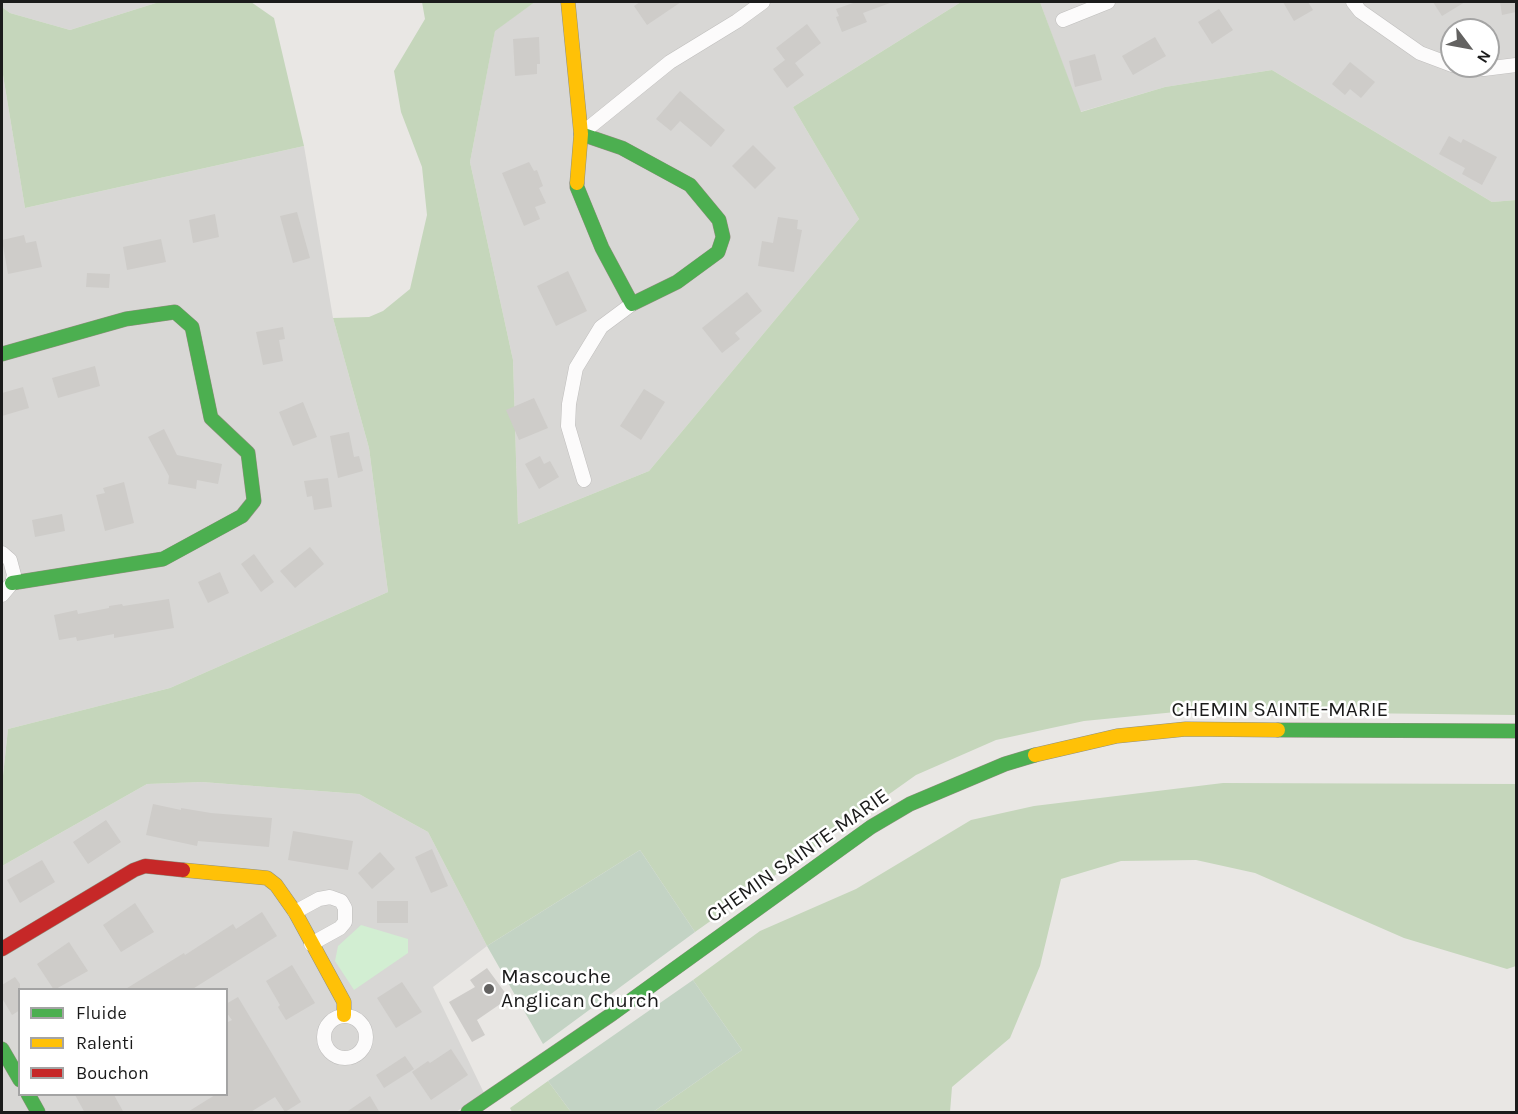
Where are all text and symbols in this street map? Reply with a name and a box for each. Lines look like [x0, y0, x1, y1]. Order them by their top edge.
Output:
north arrow [1440, 18, 1500, 78]
text: N [1473, 47, 1495, 67]
street label: CHEMIN SAINTE-MARIE [1172, 697, 1388, 723]
street label: CHEMIN SAINTE-MARIE [702, 784, 894, 928]
place label: Mascouche Anglican Church [501, 964, 659, 1014]
marker: Mascouche Anglican Church [482, 982, 496, 996]
legend [18, 988, 228, 1096]
text: Fluide [76, 1002, 127, 1024]
text: Ralenti [76, 1032, 134, 1054]
text: Bouchon [76, 1062, 149, 1084]

